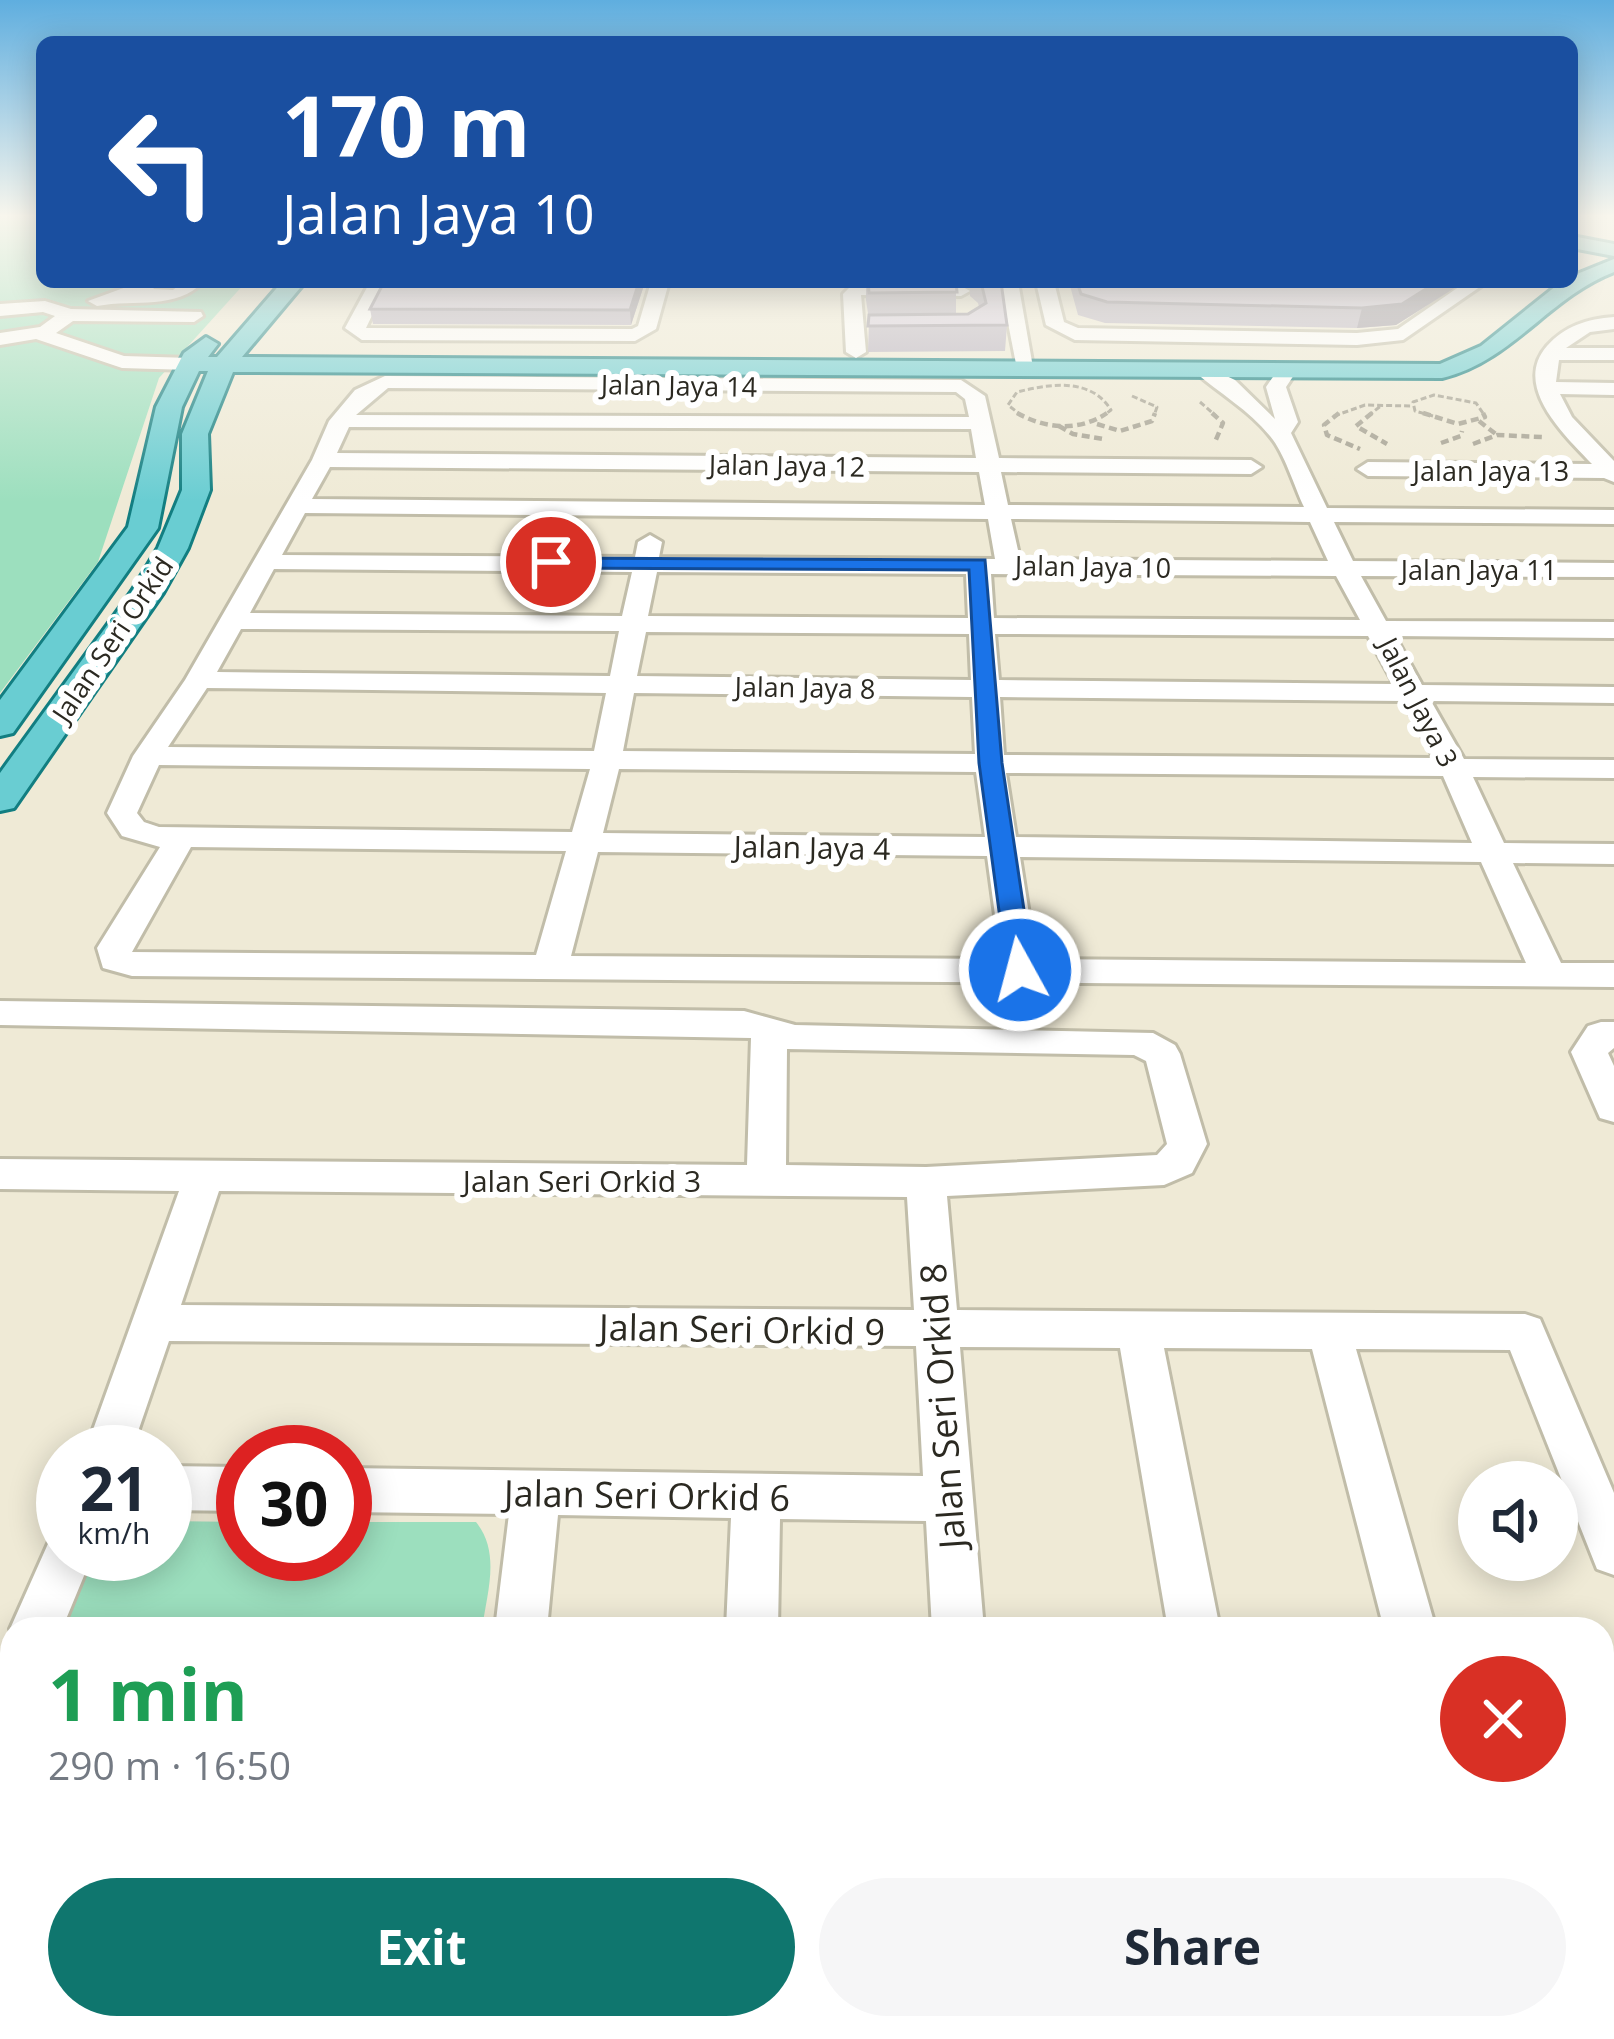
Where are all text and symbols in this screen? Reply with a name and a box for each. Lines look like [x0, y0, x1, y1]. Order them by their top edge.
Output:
text: 170 m [282, 67, 530, 182]
icon: left [84, 84, 240, 240]
text: Jalan Jaya 10 [282, 176, 595, 250]
street label: Jalan Jaya 14 [598, 365, 757, 405]
street label: Jalan Jaya 12 [706, 445, 865, 485]
street label: Jalan Jaya 13 [1410, 452, 1569, 489]
pin [500, 511, 602, 613]
icon: arrive [518, 529, 584, 595]
street label: Jalan Jaya 10 [1012, 546, 1171, 586]
street label: Jalan Seri Orkid [41, 549, 181, 731]
street label: Jalan Jaya 11 [1398, 551, 1557, 588]
street label: Jalan Jaya 3 [1369, 628, 1467, 773]
street label: Jalan Jaya 8 [731, 667, 876, 707]
street label: Jalan Jaya 4 [730, 825, 891, 869]
position arrow [957, 907, 1083, 1033]
street label: Jalan Seri Orkid 3 [460, 1160, 701, 1201]
street label: Jalan Seri Orkid 8 [908, 1262, 977, 1553]
street label: Jalan Seri Orkid 9 [596, 1302, 885, 1356]
speed limit sign: 30 [216, 1425, 372, 1581]
text: 21 [80, 1447, 148, 1529]
map controls [1458, 1461, 1578, 1581]
button: sound [1458, 1461, 1578, 1581]
street label: Jalan Seri Orkid 6 [501, 1468, 790, 1522]
text: km/h [78, 1512, 150, 1553]
text: 1 min [48, 1644, 248, 1742]
button: close [1440, 1656, 1566, 1782]
text: 290 m · 16:50 [48, 1738, 291, 1791]
button: Exit [48, 1878, 795, 2016]
button: Share [819, 1878, 1566, 2016]

